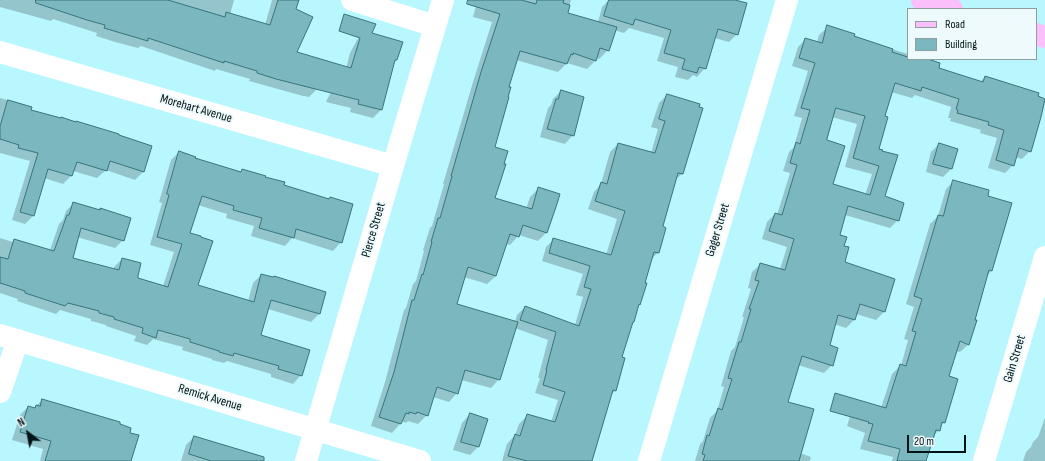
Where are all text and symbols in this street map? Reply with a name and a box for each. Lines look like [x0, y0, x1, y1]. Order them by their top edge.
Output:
legend [907, 8, 1037, 60]
text: Road [945, 17, 965, 32]
text: Building [945, 37, 977, 52]
street label: Morehart Avenue [158, 91, 234, 127]
street label: Pierce Street [359, 201, 389, 259]
street label: Gager Street [702, 201, 734, 259]
street label: Gain Street [1000, 333, 1030, 385]
street label: Remick Avenue [176, 381, 244, 415]
north arrow [8, 413, 48, 453]
text: N [15, 415, 27, 429]
scale bar [909, 427, 968, 453]
text: 20 m [914, 434, 934, 449]

